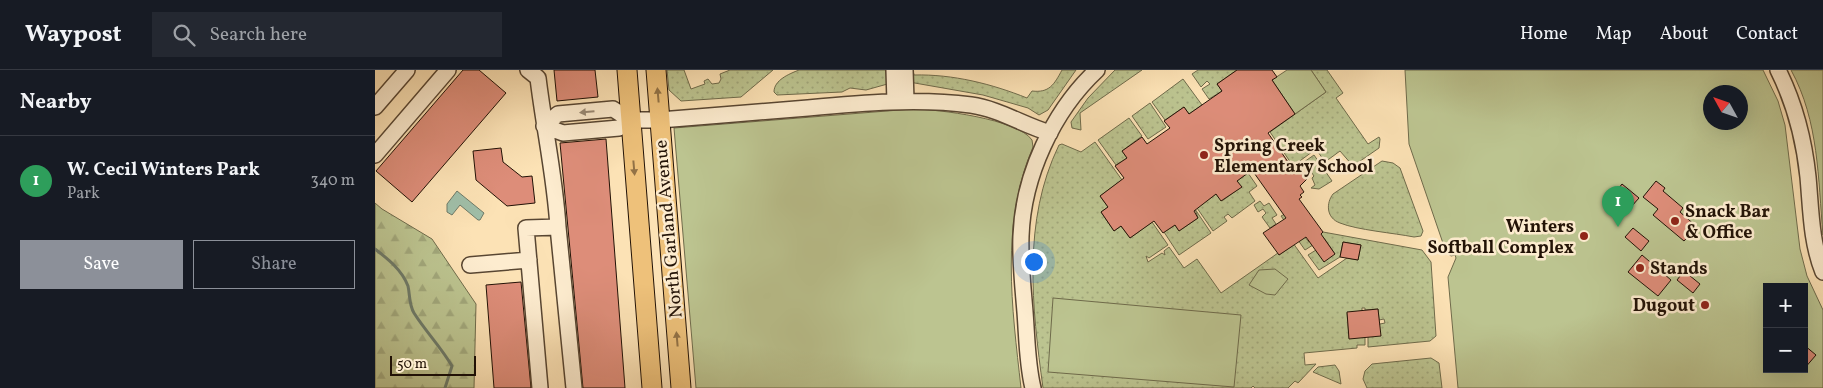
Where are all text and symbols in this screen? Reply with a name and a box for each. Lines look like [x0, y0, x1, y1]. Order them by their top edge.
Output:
search box [152, 12, 502, 57]
text: Waypost [25, 18, 122, 52]
icon: search [170, 21, 198, 49]
text: Search here [210, 22, 307, 48]
text: Home [1520, 22, 1568, 47]
text: Map [1596, 22, 1632, 47]
text: About [1660, 22, 1708, 47]
text: Contact [1736, 22, 1798, 47]
north arrow [1703, 85, 1748, 130]
one-way arrow [654, 87, 662, 103]
text: Nearby [20, 88, 91, 117]
one-way arrow [578, 108, 594, 116]
place label: Spring Creek Elementary School [1214, 134, 1374, 180]
street label: North Garland Avenue [649, 139, 690, 319]
marker: Spring Creek Elementary School [1198, 149, 1210, 161]
text: W. Cecil Winters Park [67, 157, 260, 183]
one-way arrow [631, 161, 639, 177]
text: 1 [33, 170, 39, 192]
text: 340 m [311, 170, 355, 192]
text: Park [67, 183, 100, 205]
pin: 1 [1602, 186, 1634, 227]
place label: Snack Bar & Office [1685, 200, 1770, 246]
place label: Winters Softball Complex [1427, 215, 1574, 261]
marker: Snack Bar & Office [1669, 215, 1681, 227]
marker: Winters Softball Complex [1578, 230, 1590, 242]
button: Save [20, 240, 183, 289]
button: Share [193, 240, 355, 289]
your location [1021, 249, 1047, 275]
place label: Stands [1650, 257, 1708, 282]
marker: Stands [1634, 262, 1646, 274]
map controls [1763, 283, 1808, 373]
button: + [1763, 283, 1808, 328]
place label: Dugout [1633, 294, 1695, 319]
marker: Dugout [1699, 299, 1711, 311]
button: − [1763, 328, 1808, 373]
one-way arrow [673, 331, 681, 347]
scale bar [390, 353, 476, 376]
text: 50 m [397, 355, 427, 374]

